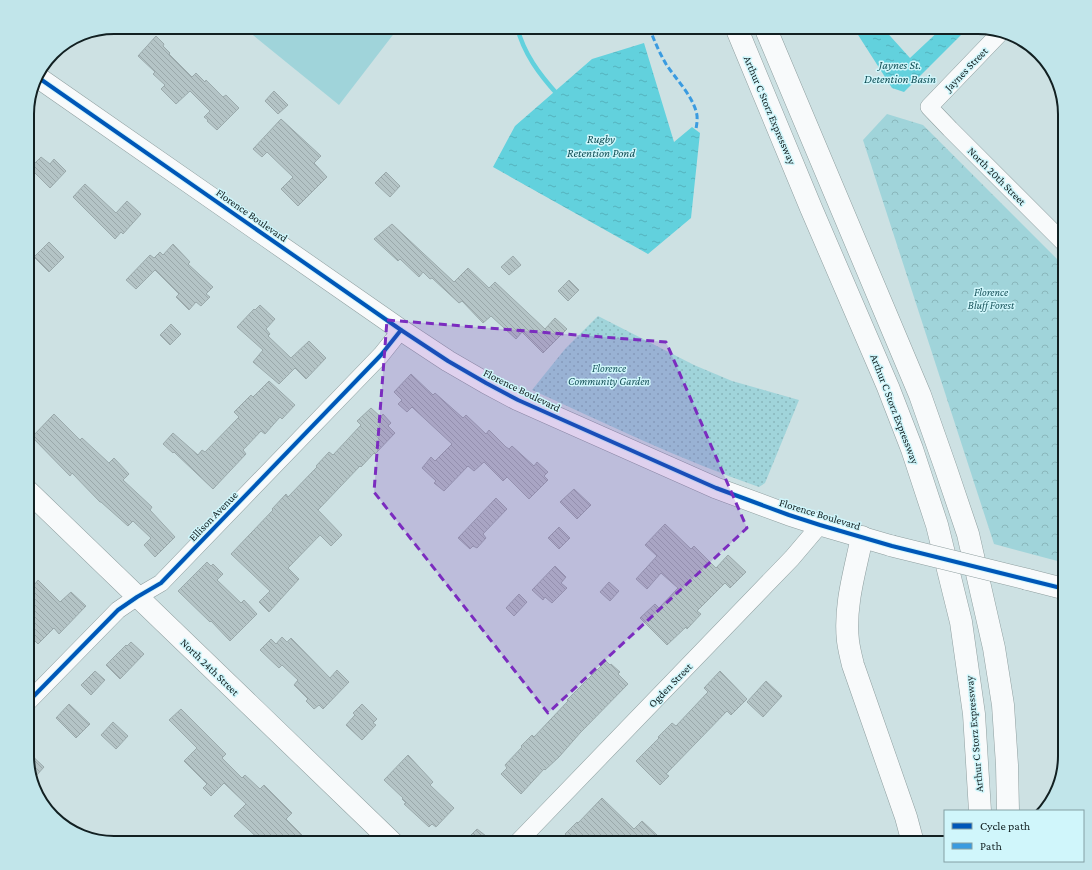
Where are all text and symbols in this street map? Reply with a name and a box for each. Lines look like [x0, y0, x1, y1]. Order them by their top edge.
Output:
street label: Jaynes Street [941, 44, 991, 95]
street label: Arthur C Storz Expressway [741, 54, 799, 167]
water label: Jaynes St. Detention Basin [864, 58, 936, 86]
water label: Rugby Retention Pond [567, 132, 635, 160]
street label: North 20th Street [966, 145, 1029, 208]
street label: Florence Boulevard [214, 186, 290, 244]
park label: Florence Bluff Forest [968, 286, 1015, 312]
street label: Arthur C Storz Expressway [868, 352, 922, 467]
park label: Florence Community Garden [568, 362, 650, 388]
street label: Florence Boulevard [482, 366, 563, 414]
street label: Ellison Avenue [186, 488, 240, 543]
street label: Florence Boulevard [778, 496, 862, 532]
street label: North 24th Street [178, 636, 242, 698]
street label: Ogden Street [646, 660, 695, 710]
street label: Arthur C Storz Expressway [963, 674, 986, 793]
legend [944, 810, 1084, 862]
text: Cycle path [980, 819, 1031, 833]
text: Path [980, 839, 1002, 853]

